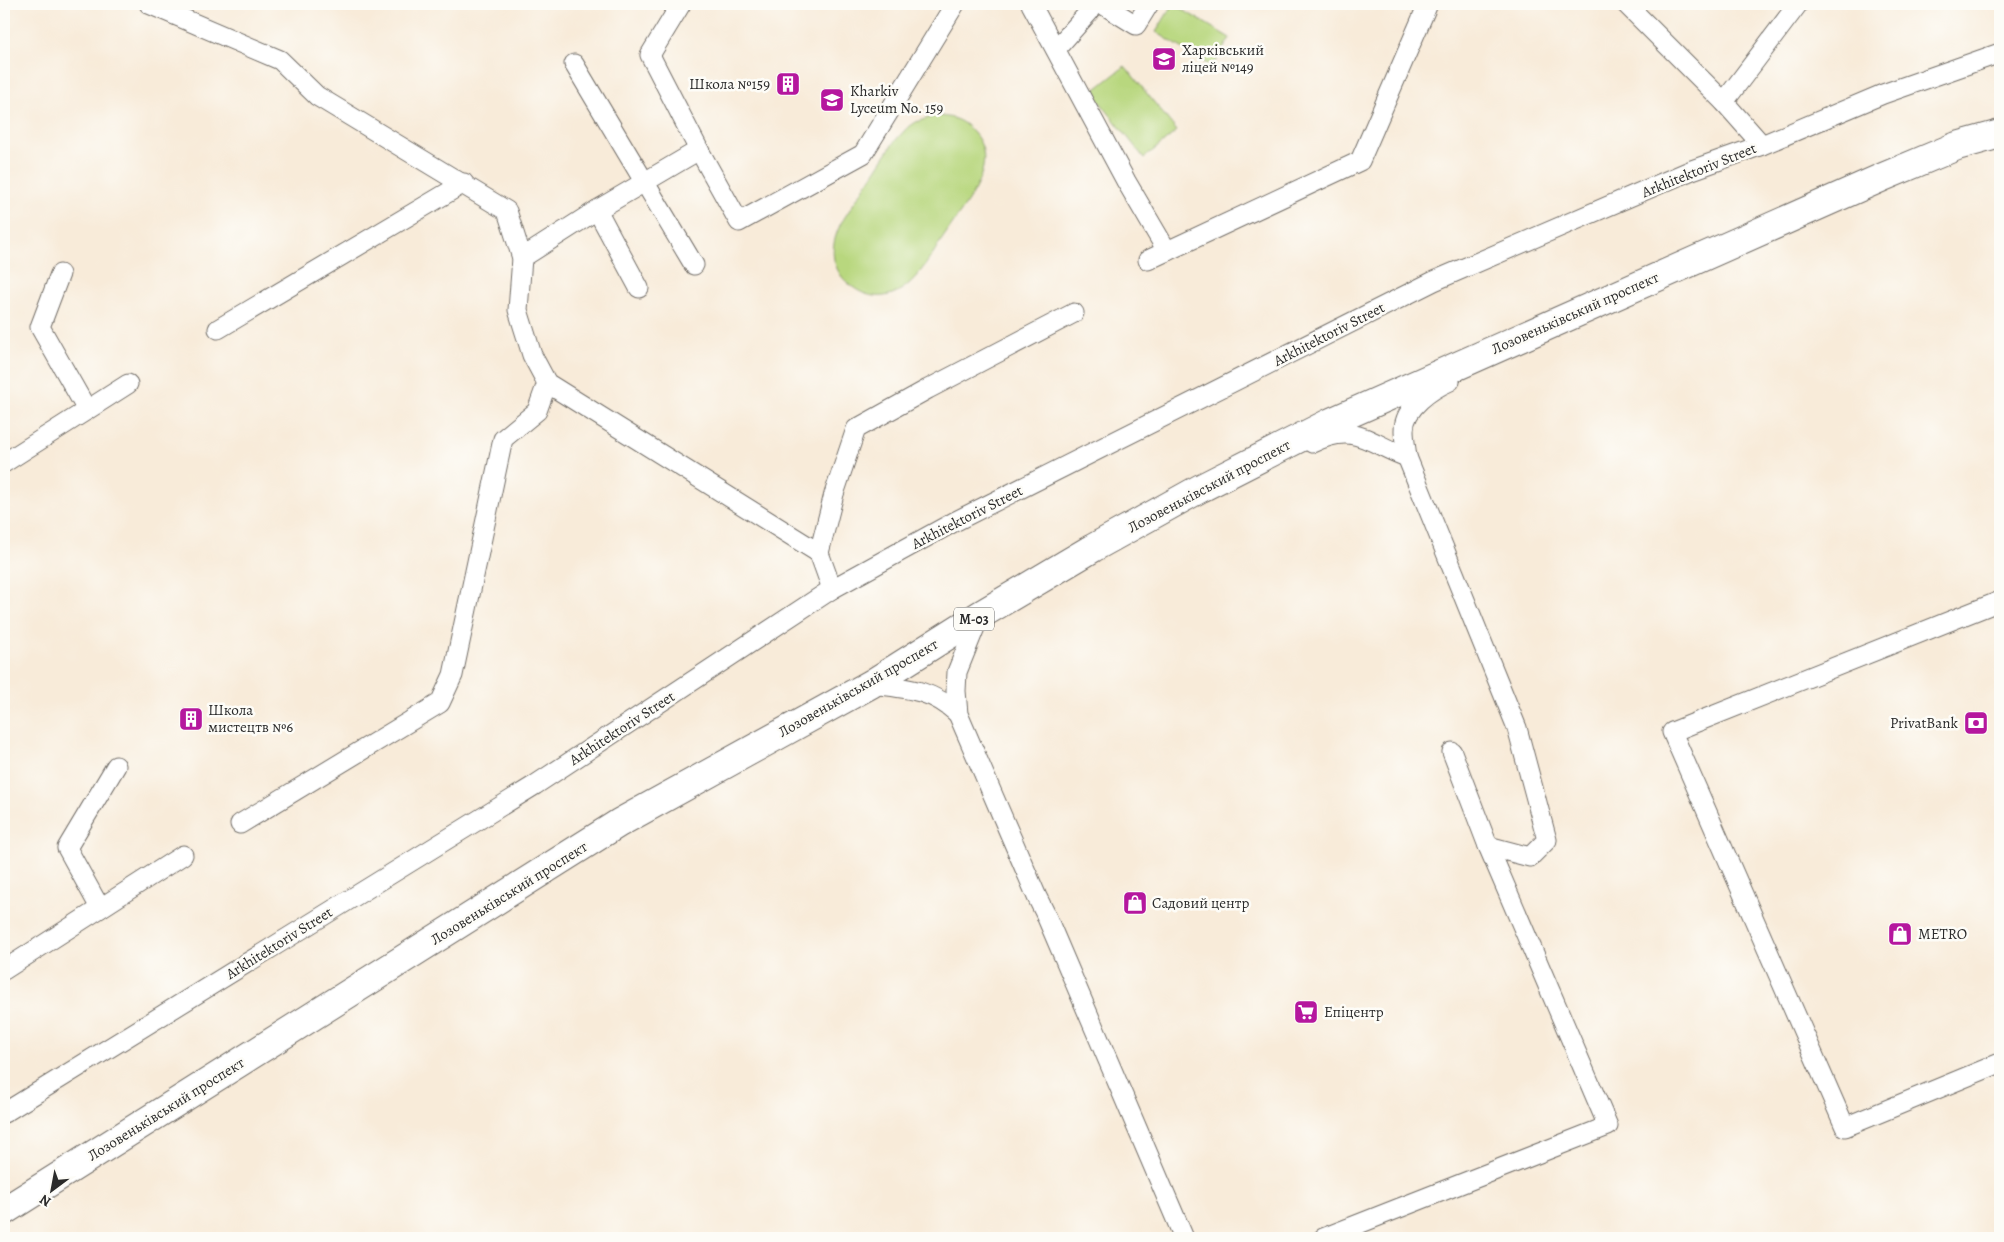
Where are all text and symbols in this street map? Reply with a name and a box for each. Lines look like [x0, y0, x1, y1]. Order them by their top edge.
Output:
place label: Харківський ліцей №149 [1182, 40, 1264, 77]
school or university icon: Харківський ліцей №149 [1151, 46, 1177, 72]
building icon: Школа №159 [775, 71, 801, 97]
place label: Школа №159 [689, 74, 770, 94]
place label: Kharkiv Lyceum No. 159 [850, 81, 943, 118]
school or university icon: Kharkiv Lyceum No. 159 [819, 87, 845, 113]
street label: Arkhitektoriv Street [1638, 138, 1759, 202]
street label: Лозовеньківський проспект [1488, 267, 1662, 359]
street label: Arkhitektoriv Street [1269, 297, 1388, 371]
street label: Лозовеньківський проспект [1124, 434, 1294, 537]
street label: Arkhitektoriv Street [907, 480, 1026, 554]
road number: М-03 [954, 608, 994, 630]
street label: Лозовеньківський проспект [775, 634, 942, 742]
street label: Arkhitektoriv Street [565, 686, 679, 770]
place label: Школа мистецтв №6 [208, 700, 293, 737]
building icon: Школа мистецтв №6 [178, 706, 204, 732]
bank icon: PrivatBank [1963, 710, 1989, 736]
place label: PrivatBank [1890, 713, 1959, 733]
street label: Лозовеньківський проспект [427, 836, 591, 949]
shop icon: Садовий центр [1122, 890, 1148, 916]
place label: Садовий центр [1152, 893, 1250, 913]
street label: Arkhitektoriv Street [221, 902, 336, 984]
shop icon: METRO [1887, 921, 1913, 947]
place label: METRO [1918, 924, 1967, 944]
supermarket icon: Епіцентр [1293, 999, 1319, 1025]
place label: Епіцентр [1324, 1002, 1384, 1022]
street label: Лозовеньківський проспект [84, 1052, 248, 1165]
north arrow [28, 1164, 78, 1214]
text: N [36, 1190, 55, 1211]

